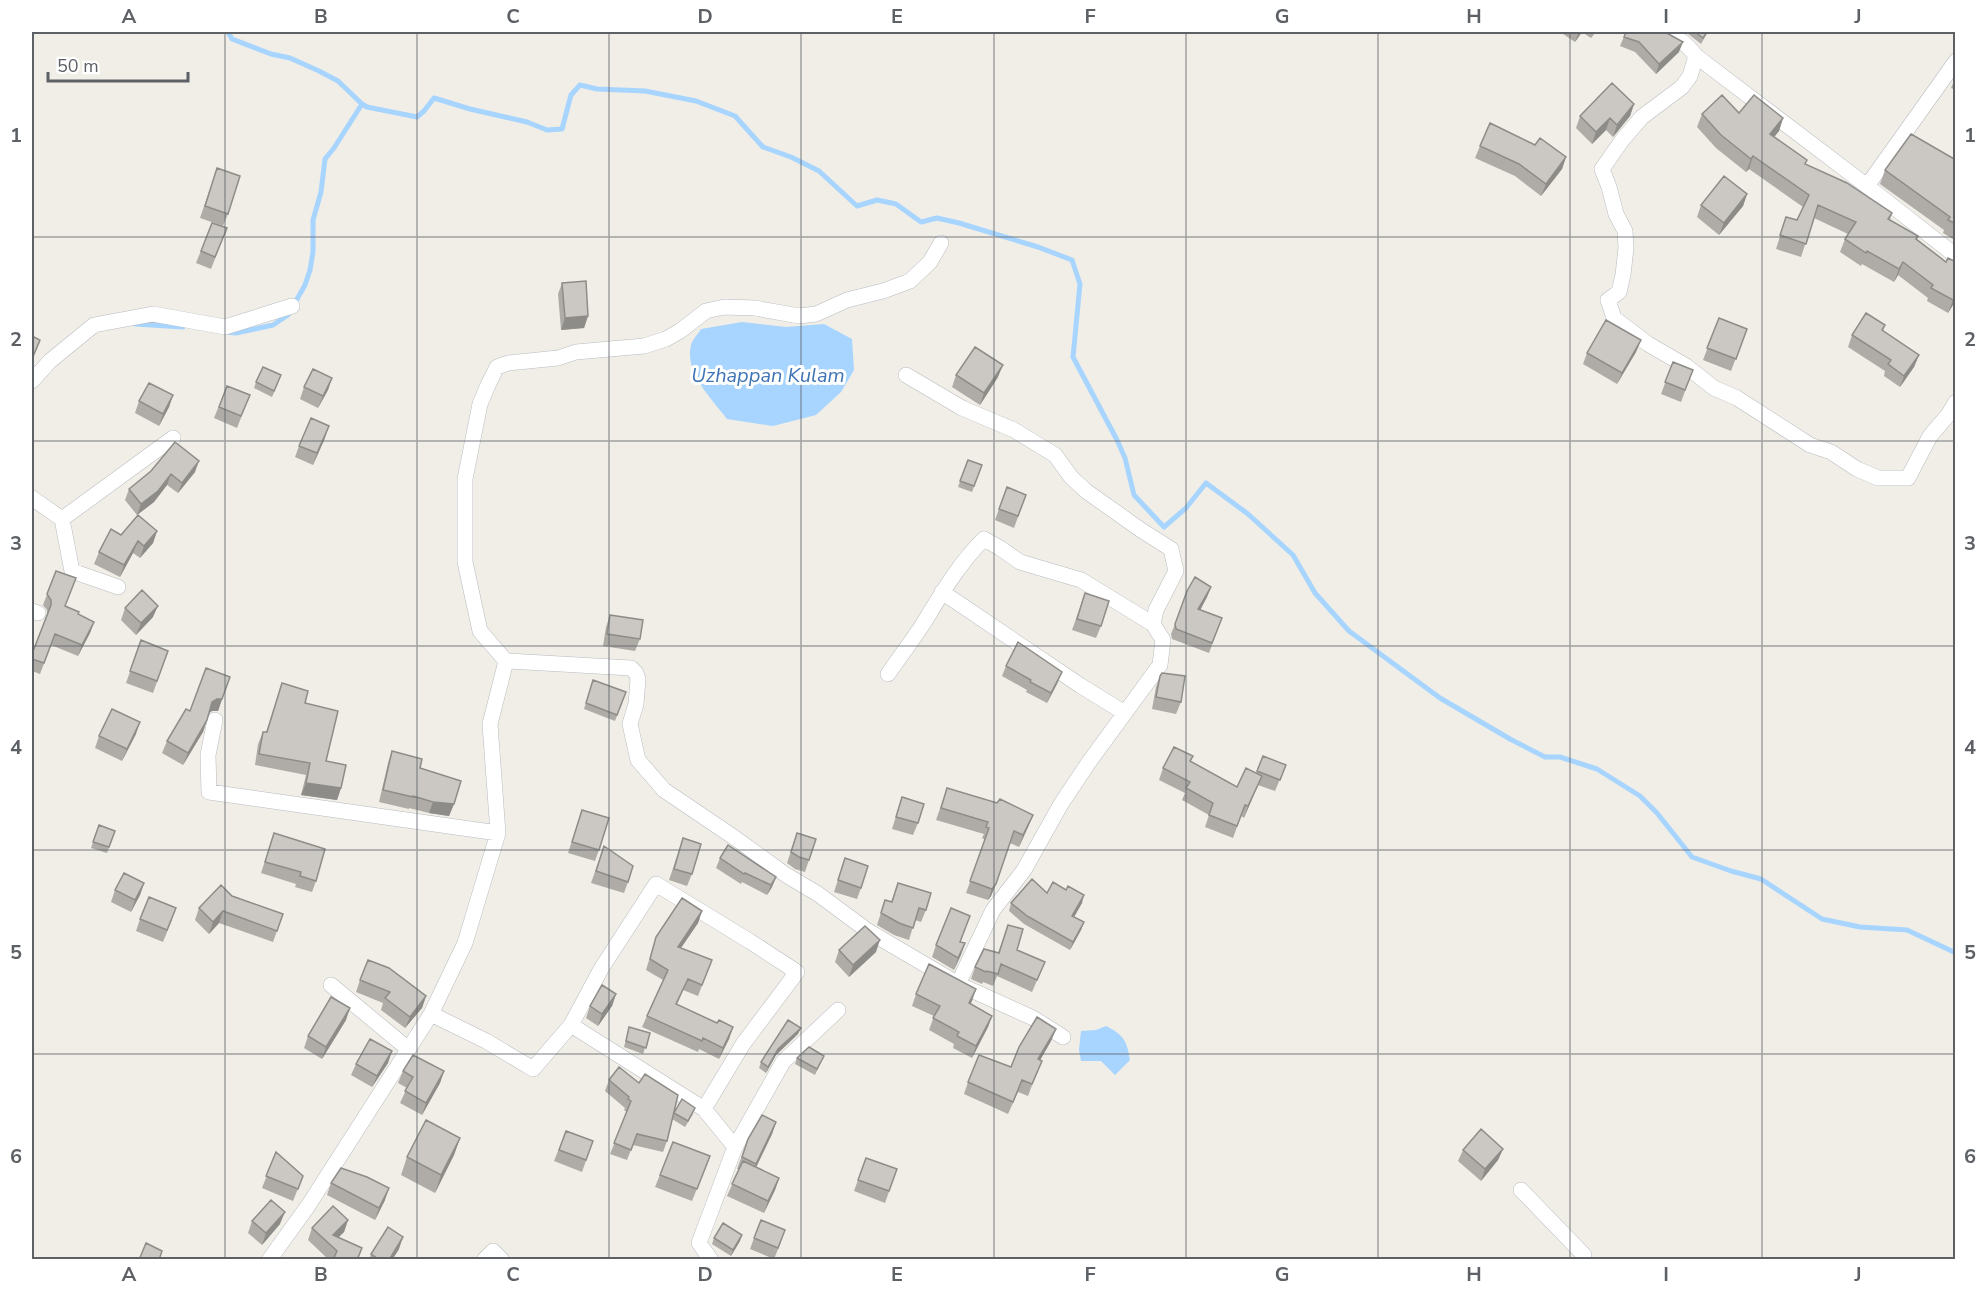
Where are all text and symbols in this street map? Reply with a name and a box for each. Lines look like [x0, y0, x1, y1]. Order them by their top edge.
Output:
text: A [122, 3, 137, 30]
text: B [314, 3, 328, 30]
text: C [506, 3, 520, 30]
text: D [697, 3, 713, 30]
text: E [891, 3, 903, 30]
text: F [1084, 3, 1096, 30]
text: G [1275, 3, 1289, 30]
text: H [1466, 3, 1482, 30]
text: I [1663, 3, 1669, 30]
text: J [1853, 3, 1862, 30]
scale bar [48, 45, 188, 83]
text: 50 m [57, 54, 99, 78]
text: 1 [10, 122, 22, 149]
text: 1 [1964, 122, 1976, 149]
text: 2 [10, 326, 22, 353]
text: 2 [1964, 326, 1976, 353]
water label: Uzhappan Kulam [691, 362, 845, 389]
text: 3 [10, 530, 22, 557]
text: 3 [1964, 530, 1976, 557]
text: 4 [10, 734, 22, 761]
text: 4 [1964, 734, 1976, 761]
text: 5 [10, 939, 22, 966]
text: 5 [1964, 939, 1976, 966]
text: 6 [10, 1143, 22, 1170]
text: 6 [1964, 1143, 1976, 1170]
text: A [122, 1261, 137, 1288]
text: B [314, 1261, 328, 1288]
text: C [506, 1261, 520, 1288]
text: D [697, 1261, 713, 1288]
text: E [891, 1261, 903, 1288]
text: F [1084, 1261, 1096, 1288]
text: G [1275, 1261, 1289, 1288]
text: H [1466, 1261, 1482, 1288]
text: I [1663, 1261, 1669, 1288]
text: J [1853, 1261, 1862, 1288]

